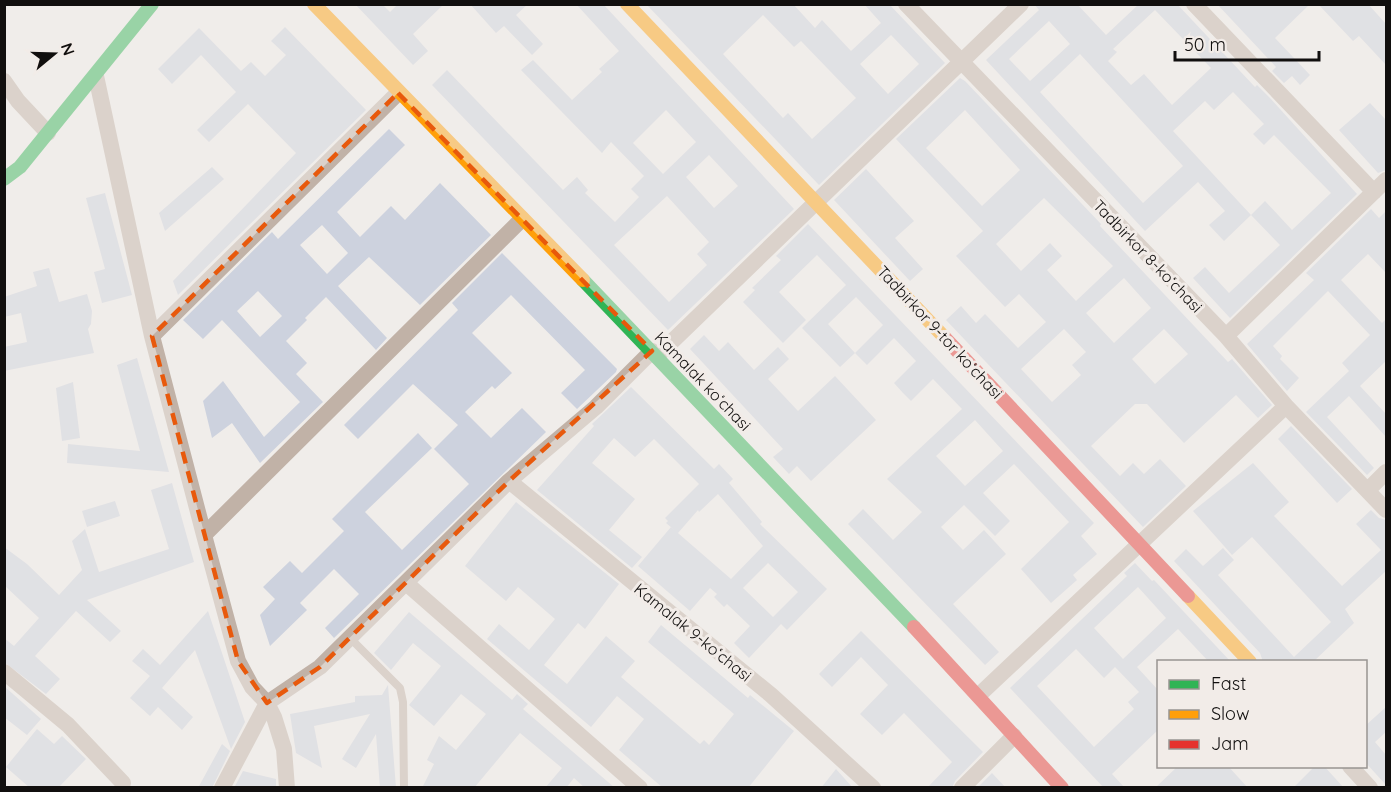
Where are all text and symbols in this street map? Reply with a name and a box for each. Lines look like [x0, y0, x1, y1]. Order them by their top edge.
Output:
north arrow [24, 24, 84, 84]
scale bar [1175, 24, 1319, 62]
text: 50 m [1184, 33, 1226, 56]
text: N [57, 40, 80, 58]
street label: Tadbirkor 8-koʻchasi [1089, 195, 1207, 317]
street label: Tadbirkor 9-tor koʻchasi [873, 261, 1007, 403]
street label: Kamalak koʻchasi [651, 327, 755, 435]
street label: Kamalak 9-koʻchasi [630, 579, 756, 685]
legend [1157, 660, 1367, 768]
text: Fast [1211, 672, 1246, 695]
text: Slow [1211, 702, 1249, 725]
text: Jam [1211, 732, 1249, 755]

